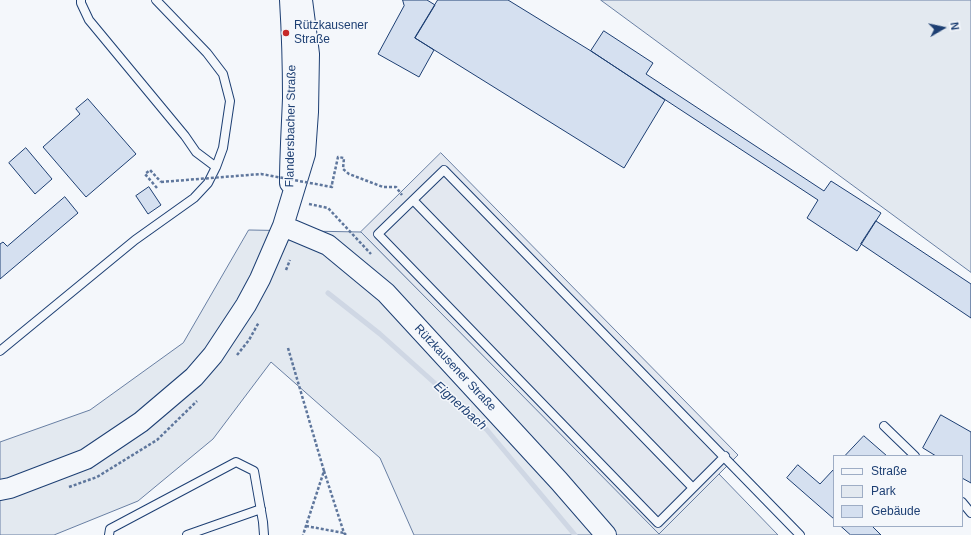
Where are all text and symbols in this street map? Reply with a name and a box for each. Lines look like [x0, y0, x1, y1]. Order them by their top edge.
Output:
north arrow [923, 8, 963, 48]
place label: Rützkausener Straße [294, 19, 368, 47]
text: N [948, 21, 961, 31]
marker: Rützkausener Straße [281, 28, 291, 38]
street label: Flandersbacher Straße [283, 65, 299, 187]
street label: Rützkausener Straße [411, 322, 499, 414]
water label: Eignerbach [430, 378, 490, 434]
legend [833, 455, 963, 527]
text: Straße [871, 464, 907, 478]
text: Park [871, 484, 896, 498]
text: Gebäude [871, 504, 920, 518]

